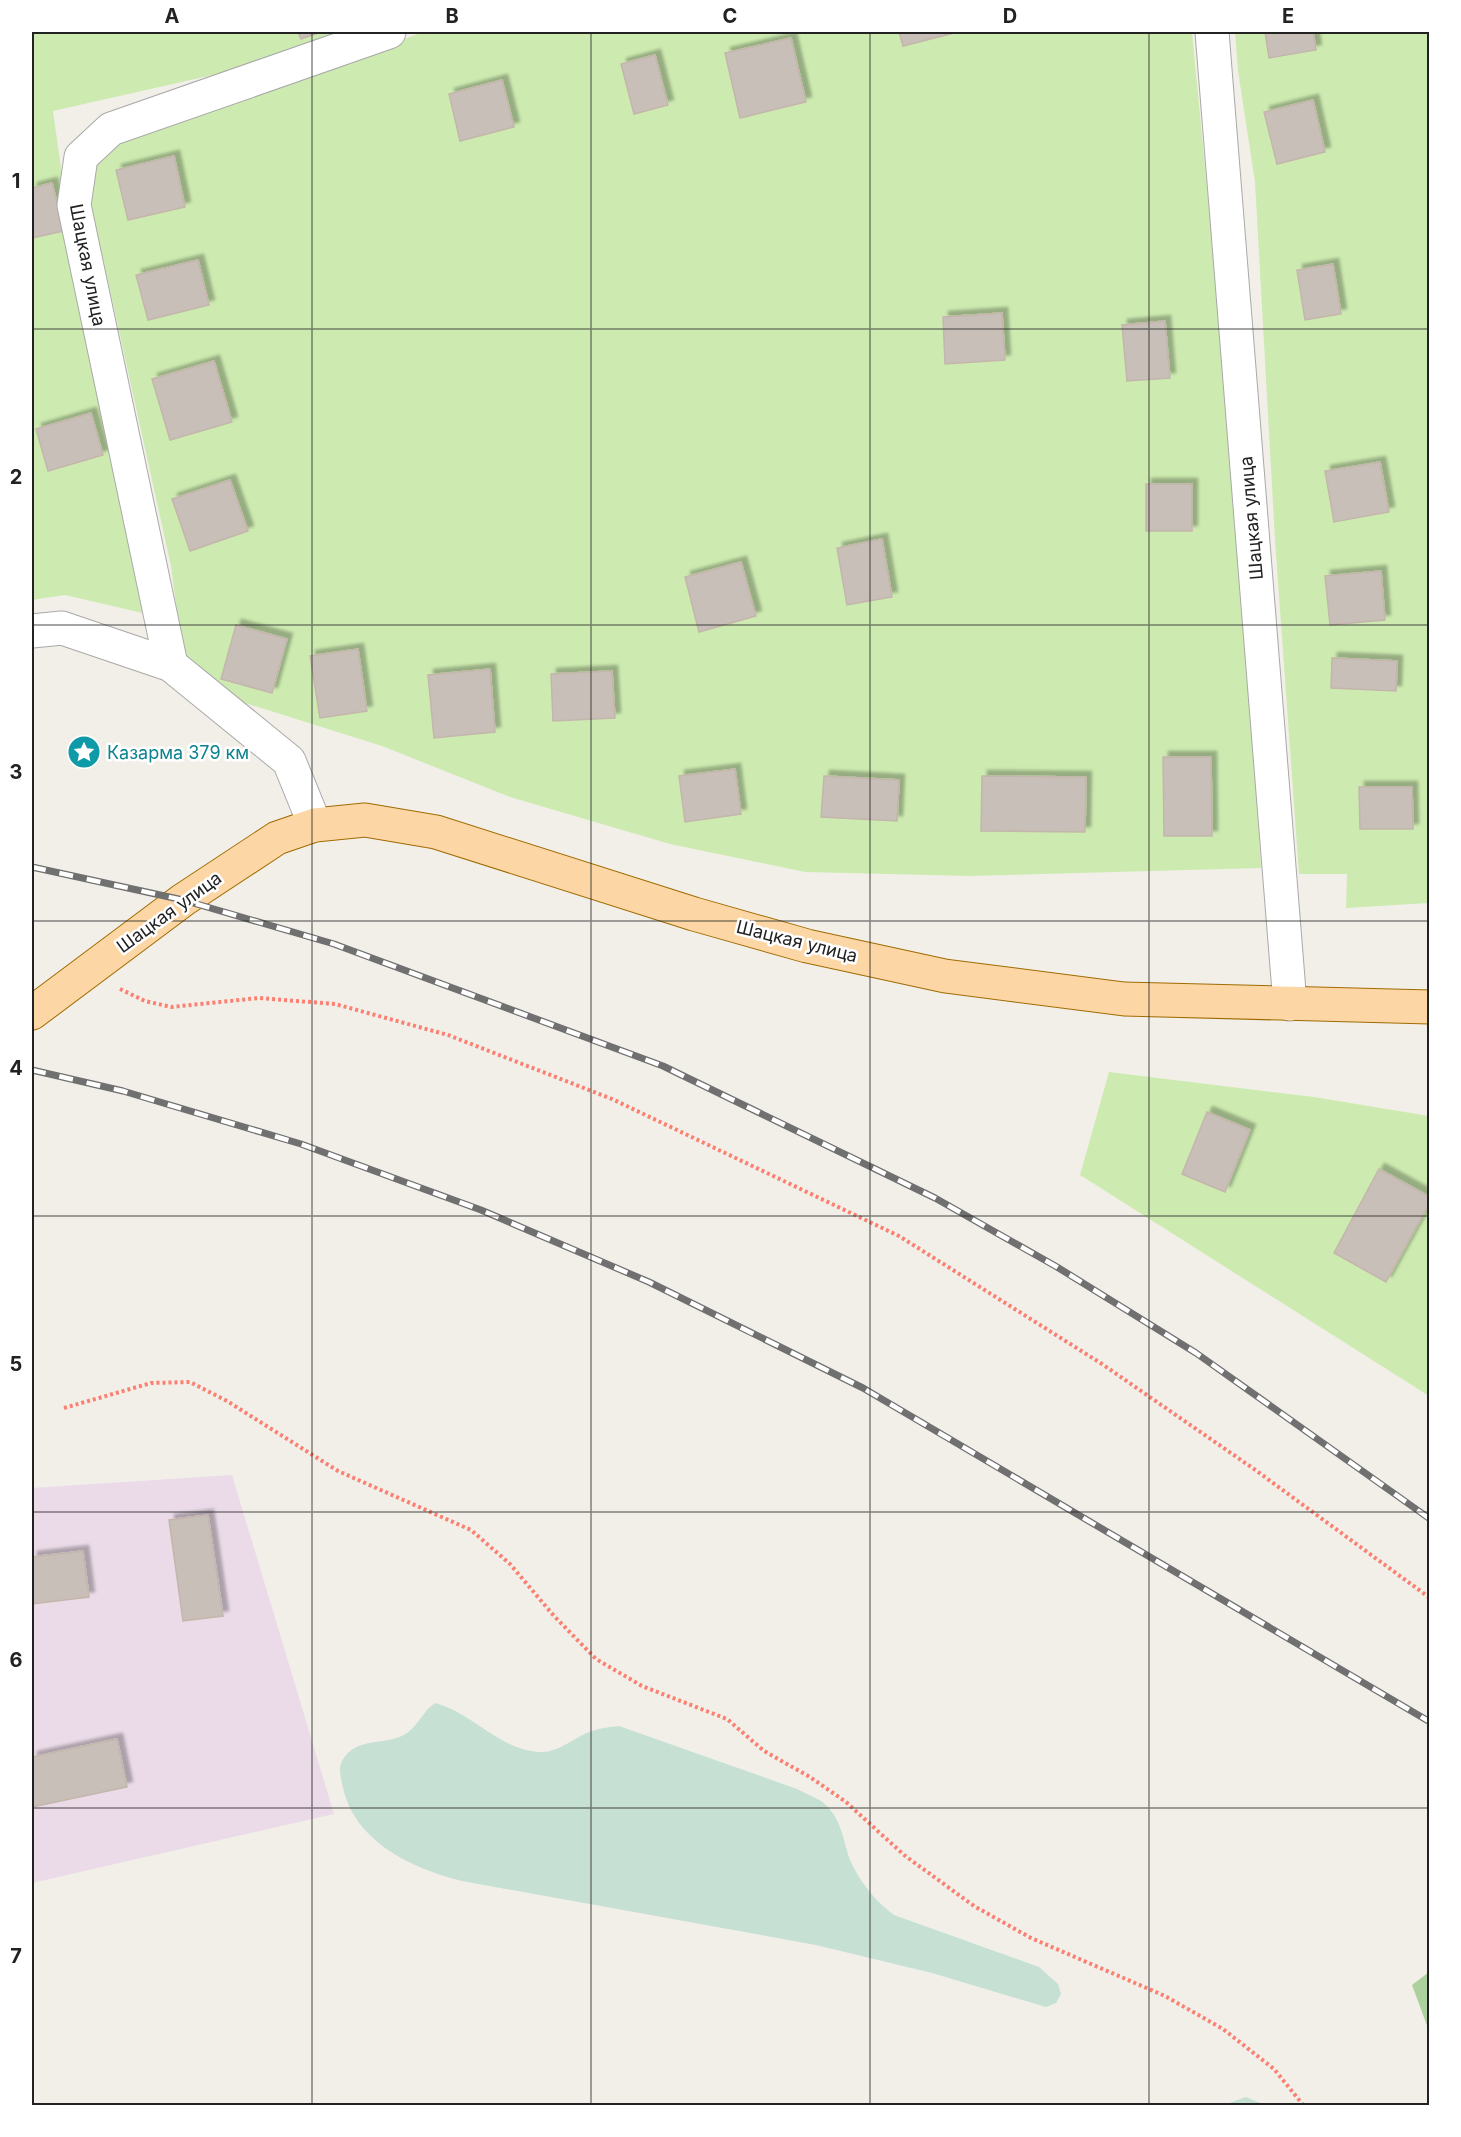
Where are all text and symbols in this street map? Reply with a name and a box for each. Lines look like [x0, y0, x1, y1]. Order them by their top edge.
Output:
text: A [165, 4, 180, 28]
text: B [445, 4, 459, 28]
text: C [723, 4, 737, 28]
text: D [1003, 4, 1017, 28]
text: E [1282, 4, 1294, 28]
text: 1 [12, 169, 20, 193]
street label: Шацкая улица [66, 202, 110, 328]
street label: Шацкая улица [1235, 455, 1267, 581]
text: 2 [10, 465, 22, 489]
place icon: Казарма 379 км [66, 734, 102, 770]
place label: Казарма 379 км [107, 742, 249, 763]
text: 3 [10, 760, 22, 784]
street label: Шацкая улица [113, 867, 225, 957]
street label: Шацкая улица [734, 916, 860, 966]
text: 4 [9, 1056, 23, 1080]
text: 5 [10, 1352, 22, 1376]
text: 6 [10, 1648, 23, 1672]
text: 7 [10, 1944, 22, 1968]

